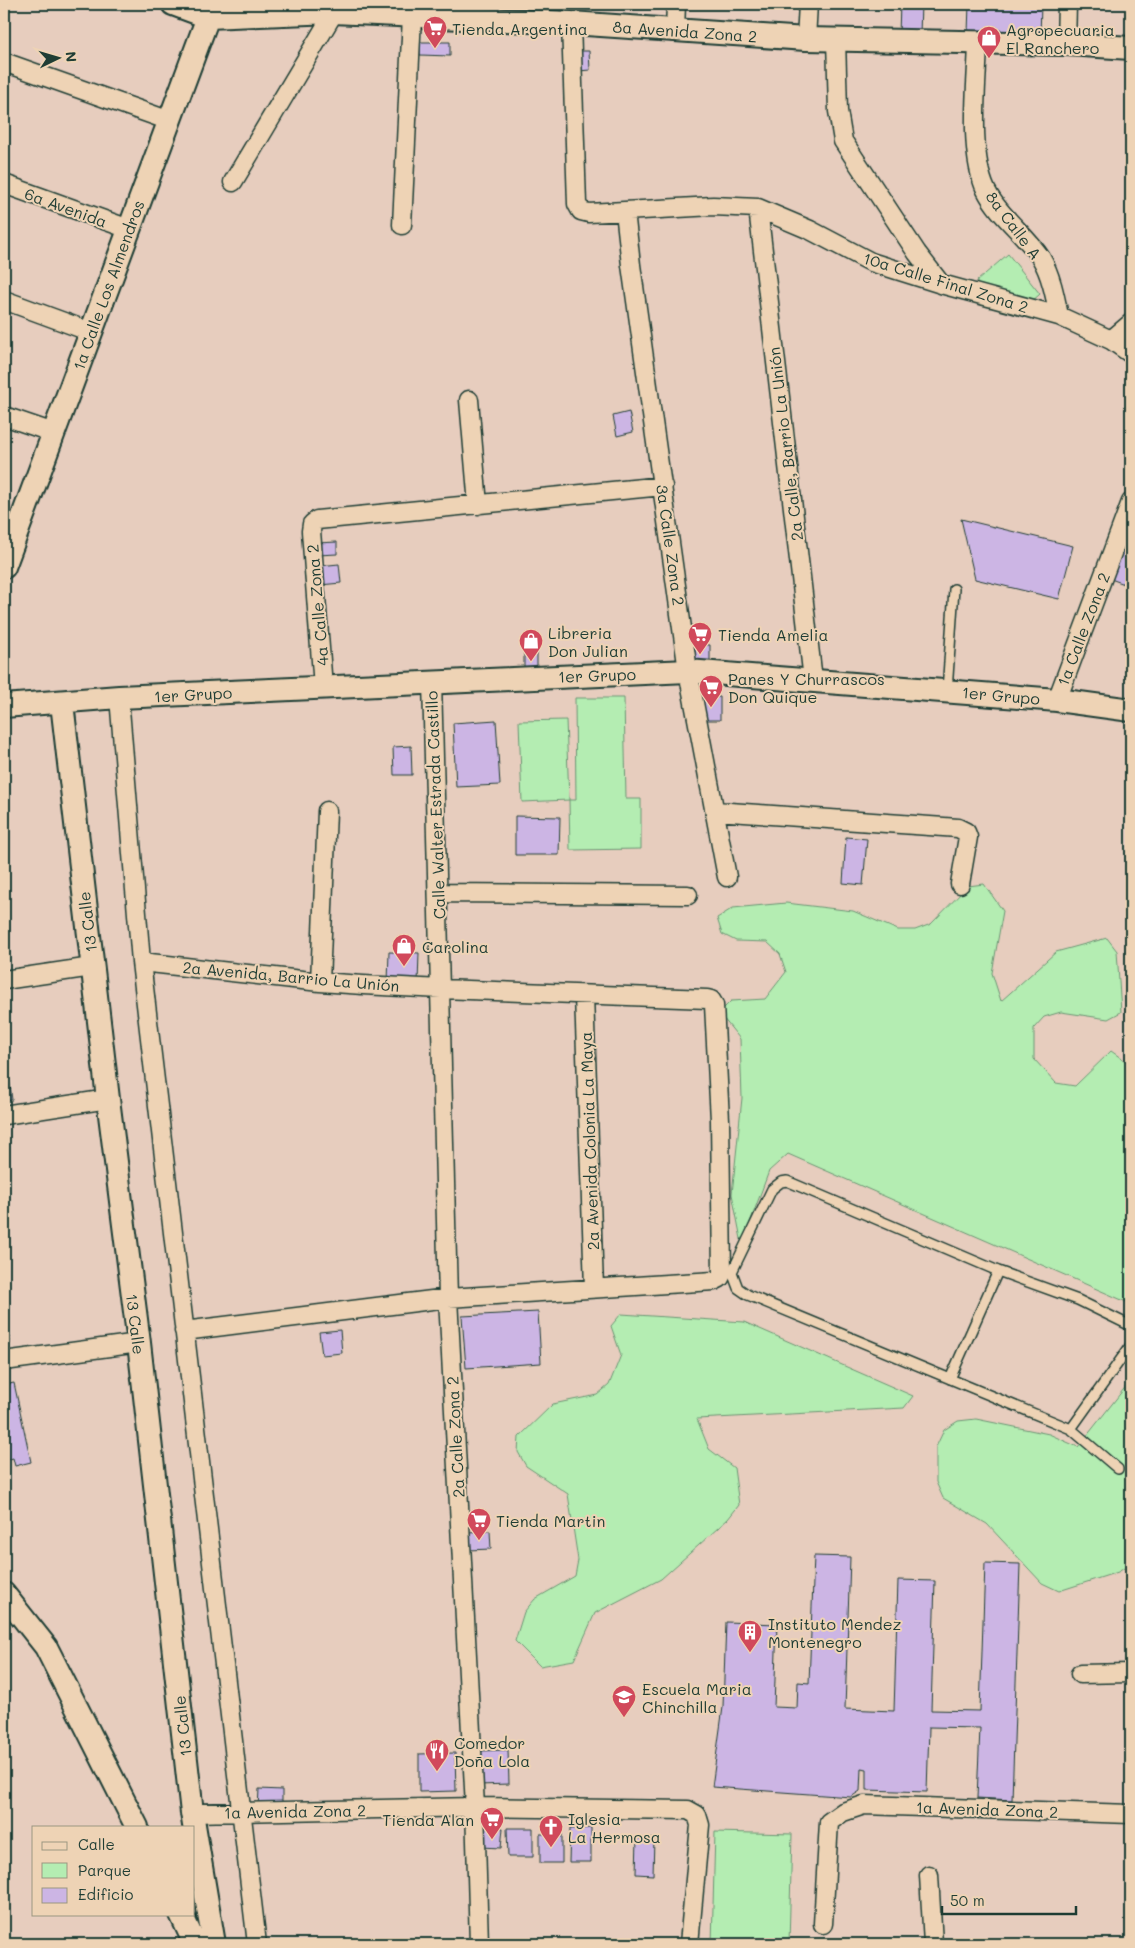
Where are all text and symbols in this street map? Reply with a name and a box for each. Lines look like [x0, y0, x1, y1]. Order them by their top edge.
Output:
supermarket icon: Tienda Argentina [422, 15, 448, 49]
street label: 8a Avenida Zona 2 [612, 15, 758, 47]
place label: Tienda Argentina [452, 18, 588, 39]
place label: Agropecuaria El Ranchero [1006, 19, 1115, 58]
shop icon: Agropecuaria El Ranchero [976, 25, 1002, 59]
north arrow [32, 32, 82, 82]
text: N [62, 51, 81, 63]
street label: 6a Avenida [22, 182, 110, 232]
street label: 8a Calle A [981, 187, 1047, 263]
street label: 1a Calle Los Almendros [67, 197, 149, 373]
street label: 10a Calle Final Zona 2 [861, 247, 1031, 317]
street label: 2a Calle, Barrio La Unión [763, 346, 807, 542]
street label: 3a Calle Zona 2 [652, 483, 690, 607]
street label: 4a Calle Zona 2 [301, 543, 333, 667]
street label: 1a Calle Zona 2 [1052, 569, 1114, 689]
supermarket icon: Tienda Amelia [687, 621, 713, 655]
place label: Libreria Don Julian [548, 622, 628, 661]
place label: Tienda Amelia [718, 624, 828, 645]
shop icon: Libreria Don Julian [518, 628, 544, 662]
street label: 1er Grupo [558, 663, 636, 687]
place label: Panes Y Churrascos Don Quique [728, 668, 885, 707]
supermarket icon: Panes Y Churrascos Don Quique [698, 674, 724, 708]
street label: 1er Grupo [153, 681, 233, 707]
street label: 1er Grupo [961, 681, 1041, 709]
street label: Calle Walter Estrada Castillo [421, 690, 449, 920]
street label: 13 Calle [73, 890, 101, 954]
shop icon: Carolina [391, 933, 417, 967]
place label: Carolina [422, 936, 489, 957]
street label: 2a Avenida, Barrio La Unión [182, 956, 400, 996]
street label: 2a Avenida Colonia La Maya [575, 1031, 603, 1251]
street label: 13 Calle [122, 1292, 150, 1356]
street label: 2a Calle Zona 2 [441, 1376, 469, 1498]
supermarket icon: Tienda Martin [466, 1507, 492, 1541]
place label: Tienda Martin [496, 1510, 605, 1531]
place label: Instituto Mendez Montenegro [768, 1613, 902, 1652]
building icon: Instituto Mendez Montenegro [737, 1619, 763, 1653]
place label: Escuela Maria Chinchilla [642, 1678, 752, 1717]
school or university icon: Escuela Maria Chinchilla [611, 1684, 637, 1718]
street label: 13 Calle [168, 1695, 196, 1757]
place label: Comedor Doña Lola [454, 1732, 530, 1771]
restaurant icon: Comedor Doña Lola [424, 1738, 450, 1772]
street label: 1a Avenida Zona 2 [916, 1796, 1058, 1822]
street label: 1a Avenida Zona 2 [224, 1799, 366, 1823]
supermarket icon: Tienda Alan [479, 1806, 505, 1840]
place label: Iglesia La Hermosa [568, 1808, 661, 1847]
place label: Tienda Alan [382, 1809, 474, 1830]
church icon: Iglesia La Hermosa [538, 1814, 564, 1848]
legend [32, 1826, 195, 1916]
text: Calle [78, 1834, 115, 1854]
text: Parque [78, 1860, 131, 1880]
scale bar [942, 1883, 1076, 1915]
text: Edificio [78, 1884, 134, 1904]
text: 50 m [950, 1890, 985, 1910]

